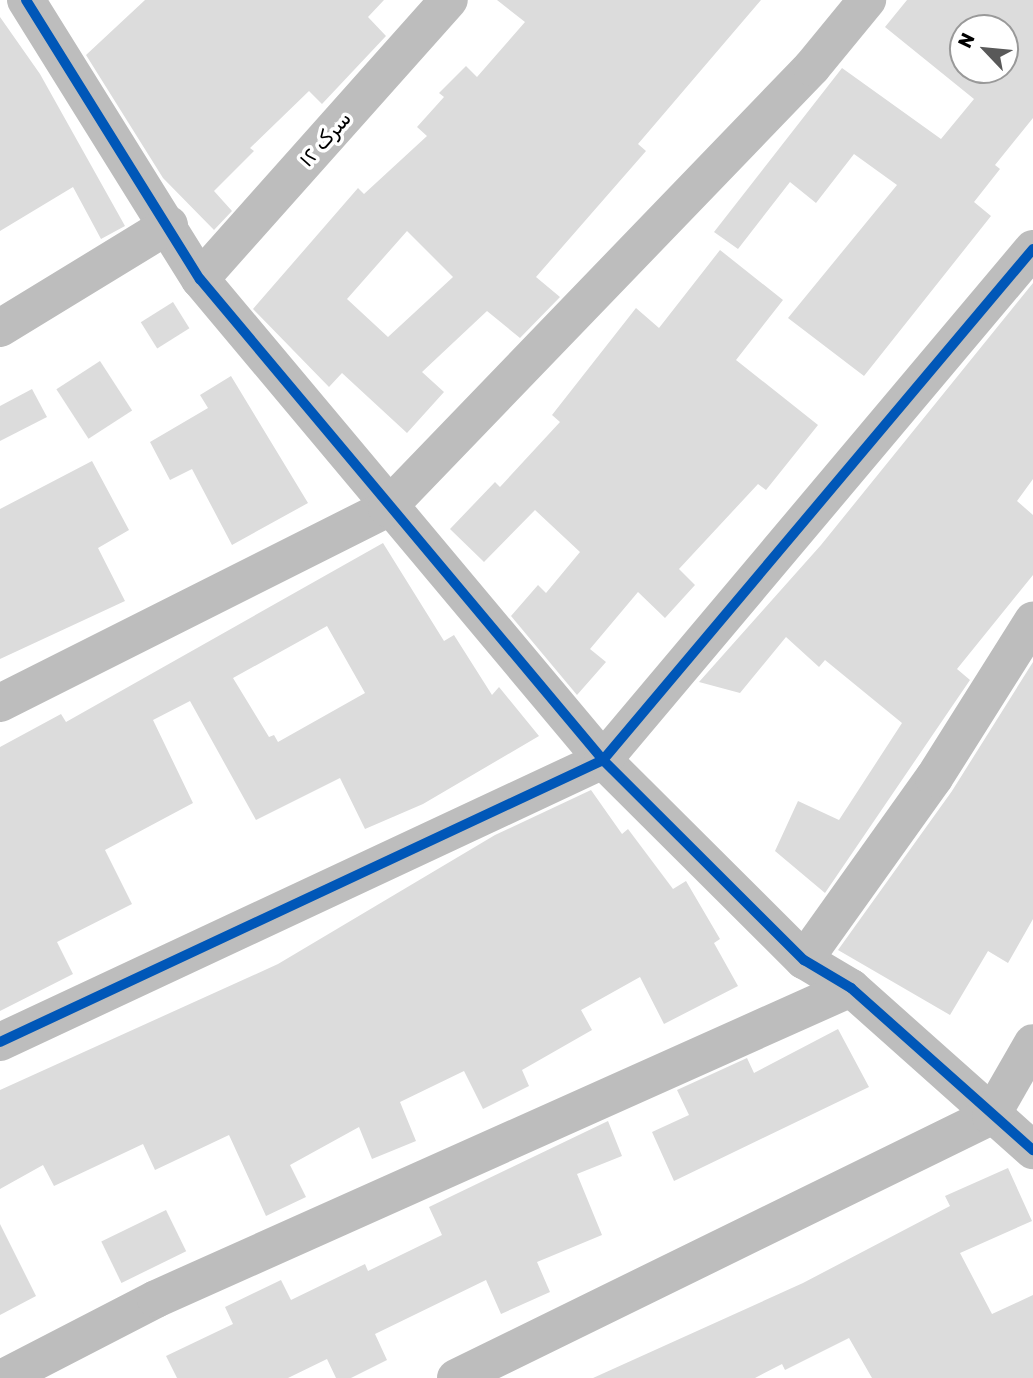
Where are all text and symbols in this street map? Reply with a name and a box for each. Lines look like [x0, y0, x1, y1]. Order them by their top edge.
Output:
north arrow [949, 14, 1019, 84]
text: N [953, 29, 980, 52]
street label: سرک ۱۲ [294, 106, 356, 172]

